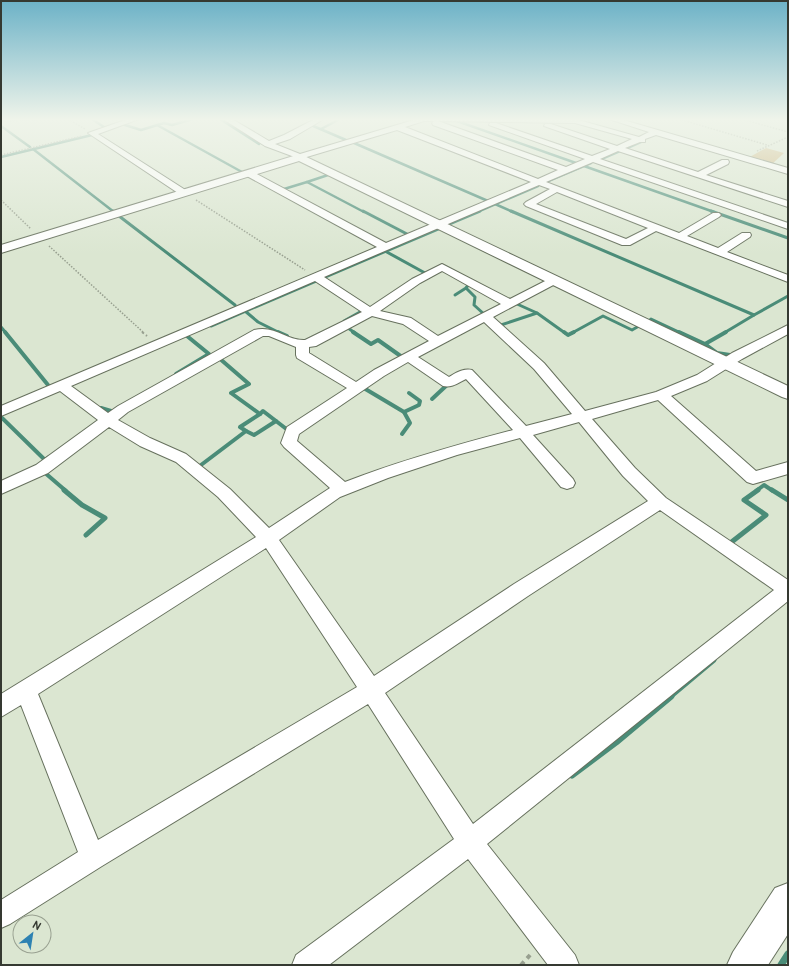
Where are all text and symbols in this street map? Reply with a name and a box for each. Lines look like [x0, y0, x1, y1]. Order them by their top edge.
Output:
north arrow [12, 914, 52, 954]
text: N [30, 918, 43, 934]

